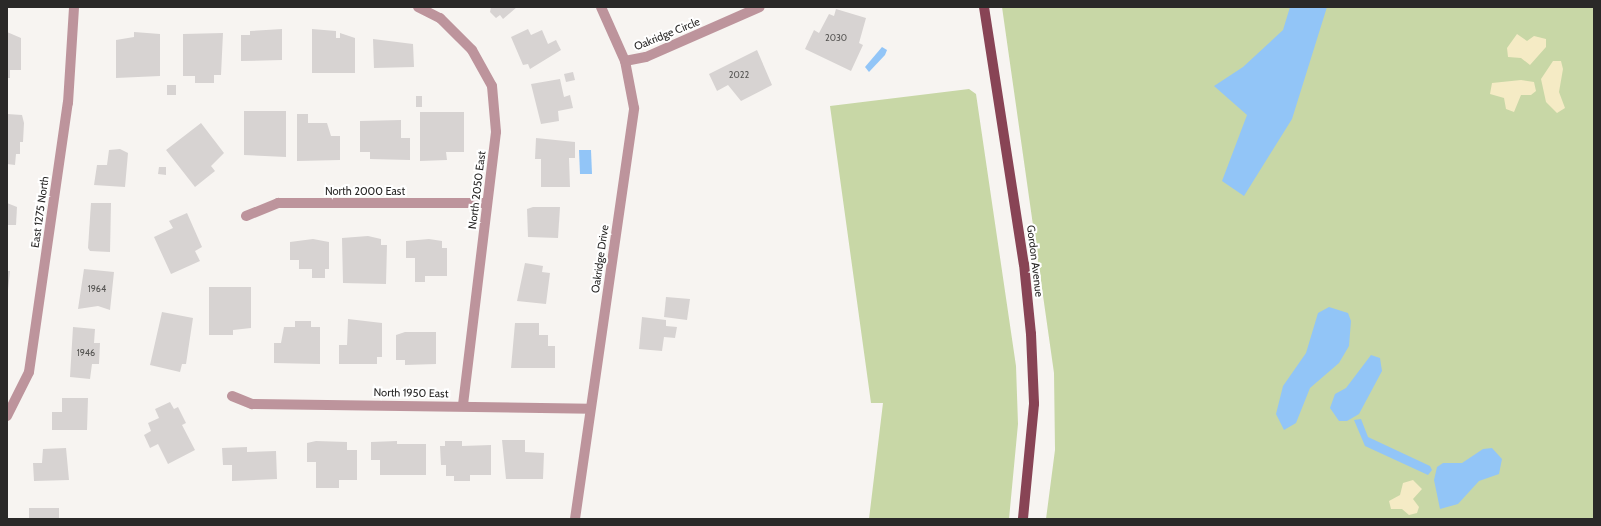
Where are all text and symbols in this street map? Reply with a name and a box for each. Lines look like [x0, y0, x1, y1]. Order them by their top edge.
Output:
street label: Oakridge Circle [632, 15, 702, 53]
house number: 2030 [825, 33, 847, 43]
house number: 2022 [729, 70, 749, 80]
street label: North 2050 East [466, 150, 488, 230]
street label: East 1275 North [28, 175, 52, 249]
street label: North 2000 East [325, 184, 405, 198]
street label: Oakridge Drive [589, 224, 611, 294]
street label: Gordon Avenue [1024, 224, 1046, 298]
house number: 1964 [88, 284, 106, 294]
house number: 1946 [77, 348, 95, 358]
street label: North 1950 East [373, 386, 449, 400]

